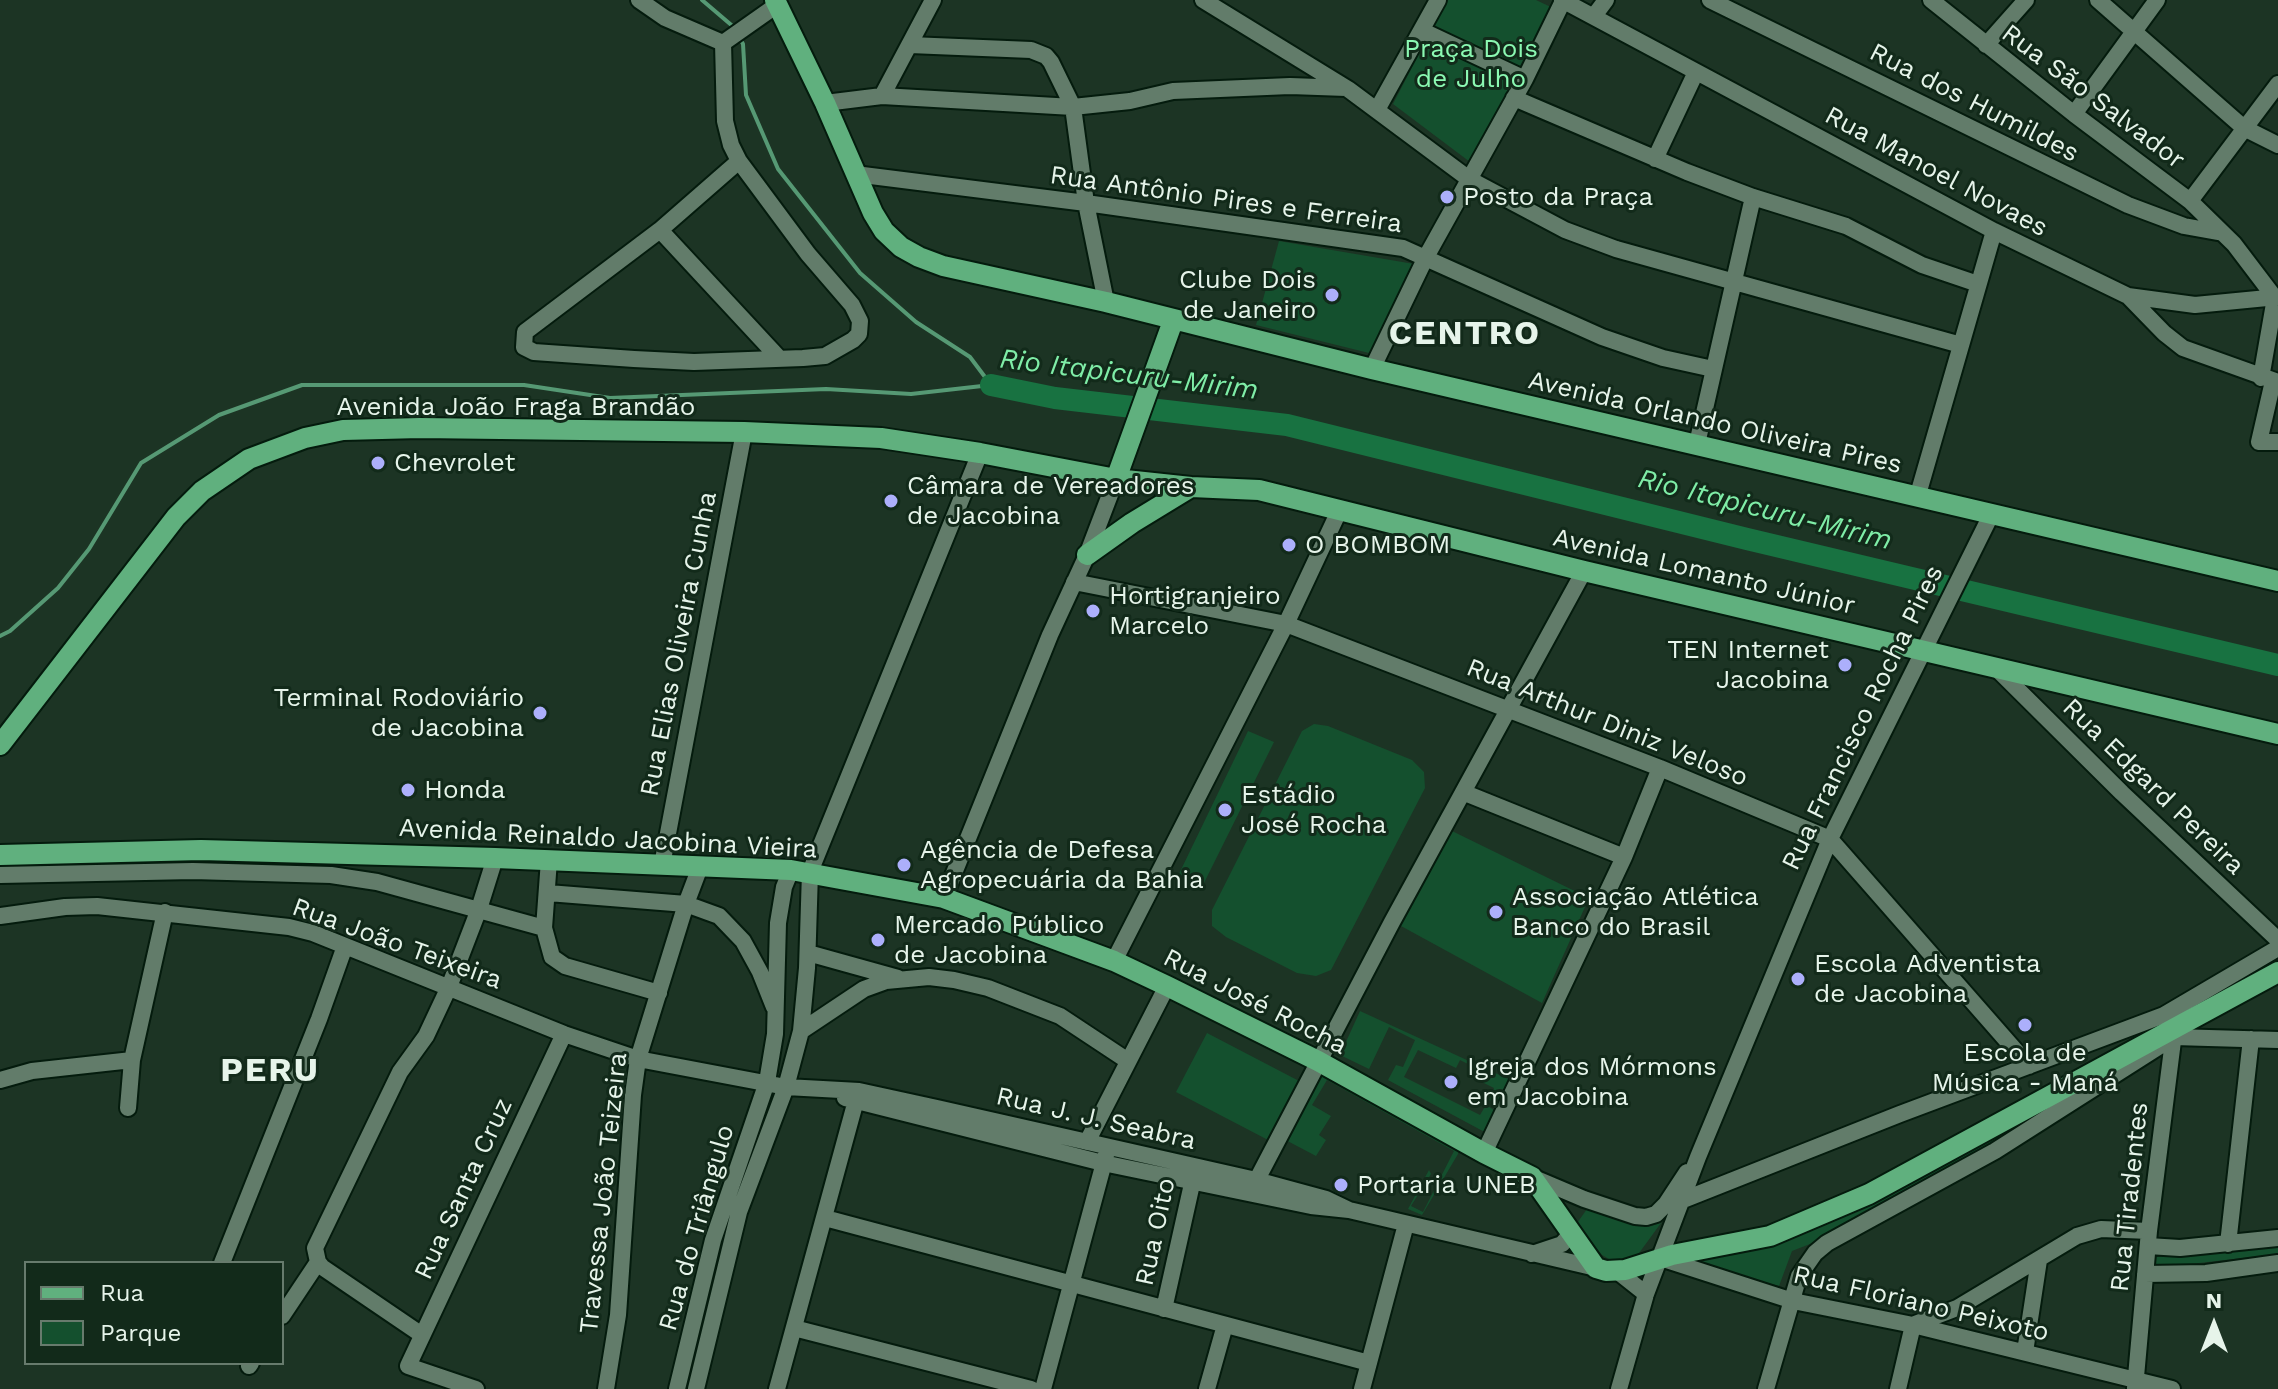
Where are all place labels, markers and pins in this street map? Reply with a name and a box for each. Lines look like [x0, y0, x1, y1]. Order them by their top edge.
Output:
place label: Posto da Praça [1463, 181, 1653, 213]
marker: Posto da Praça [1438, 188, 1456, 206]
place label: Clube Dois de Janeiro [1179, 264, 1316, 326]
marker: Clube Dois de Janeiro [1323, 286, 1341, 304]
place label: Chevrolet [394, 447, 515, 479]
marker: Chevrolet [369, 454, 387, 472]
place label: Câmara de Vereadores de Jacobina [907, 470, 1194, 532]
marker: Câmara de Vereadores de Jacobina [882, 492, 900, 510]
place label: O BOMBOM [1305, 529, 1451, 561]
marker: O BOMBOM [1280, 536, 1298, 554]
place label: Hortigranjeiro Marcelo [1109, 580, 1281, 642]
marker: Hortigranjeiro Marcelo [1084, 602, 1102, 620]
place label: TEN Internet Jacobina [1667, 634, 1829, 696]
marker: TEN Internet Jacobina [1836, 656, 1854, 674]
place label: Terminal Rodoviário de Jacobina [274, 682, 524, 744]
marker: Terminal Rodoviário de Jacobina [531, 704, 549, 722]
place label: Honda [424, 774, 506, 806]
place label: Estádio José Rocha [1241, 779, 1386, 840]
marker: Honda [399, 781, 417, 799]
marker: Estádio José Rocha [1216, 801, 1234, 819]
place label: Agência de Defesa Agropecuária da Bahia [920, 834, 1204, 896]
marker: Agência de Defesa Agropecuária da Bahia [895, 856, 913, 874]
place label: Associação Atlética Banco do Brasil [1512, 881, 1759, 942]
marker: Associação Atlética Banco do Brasil [1487, 903, 1505, 921]
place label: Mercado Público de Jacobina [894, 909, 1104, 970]
marker: Mercado Público de Jacobina [869, 931, 887, 949]
place label: Escola Adventista de Jacobina [1814, 948, 2041, 1010]
marker: Escola Adventista de Jacobina [1789, 970, 1807, 988]
marker: Escola de Música - Maná [2016, 1016, 2034, 1034]
place label: Escola de Música - Maná [1932, 1037, 2118, 1098]
place label: Igreja dos Mórmons em Jacobina [1467, 1051, 1717, 1112]
marker: Igreja dos Mórmons em Jacobina [1442, 1073, 1460, 1091]
place label: Portaria UNEB [1357, 1169, 1536, 1201]
marker: Portaria UNEB [1332, 1176, 1350, 1194]

